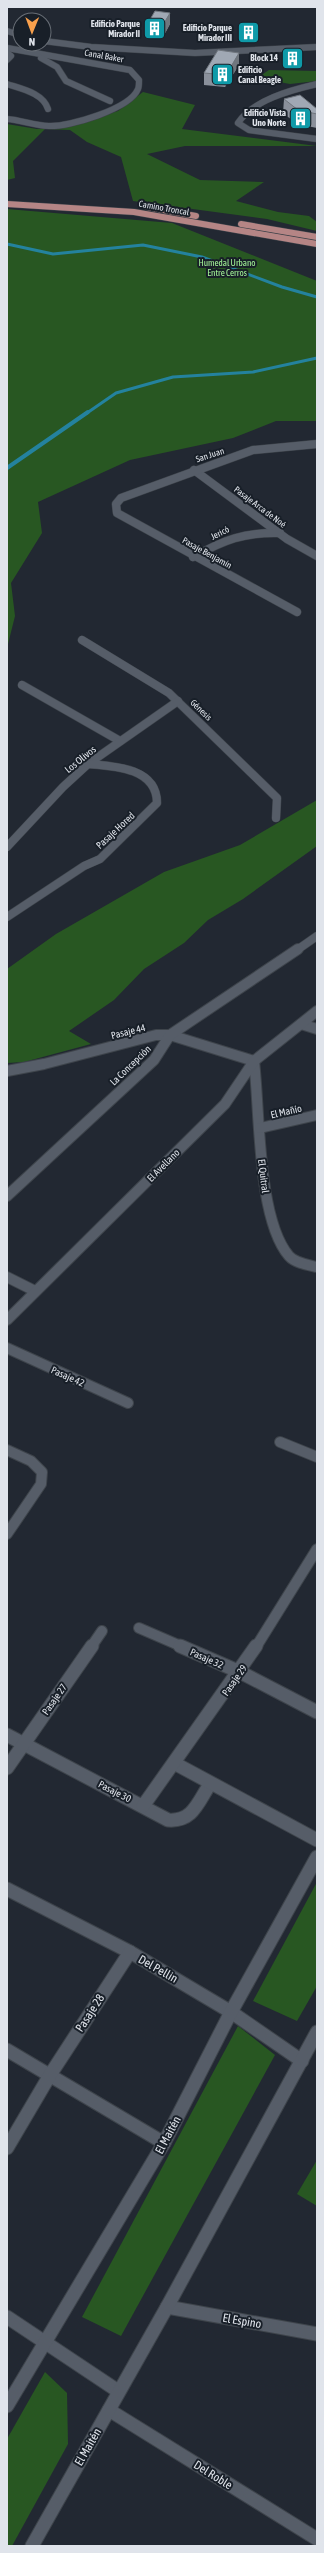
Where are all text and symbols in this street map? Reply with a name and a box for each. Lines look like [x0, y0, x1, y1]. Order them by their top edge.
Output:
north arrow [12, 12, 52, 52]
building icon: Edificio Parque Mirador II [142, 16, 168, 42]
place label: Edificio Parque Mirador II [91, 19, 140, 39]
building icon: Edificio Parque Mirador III [235, 20, 261, 46]
place label: Edificio Parque Mirador III [183, 23, 232, 43]
text: N [28, 36, 35, 48]
building icon: Block 14 [280, 45, 306, 71]
street label: Canal Baker [84, 48, 125, 64]
place label: Block 14 [250, 53, 278, 63]
building icon: Edificio Canal Beagle [209, 62, 235, 88]
place label: Edificio Canal Beagle [238, 65, 281, 85]
building icon: Edificio Vista Uno Norte [288, 105, 314, 131]
place label: Edificio Vista Uno Norte [244, 108, 286, 128]
street label: Camino Troncal [138, 199, 191, 217]
park label: Humedal Urbano Entre Cerros [198, 258, 256, 278]
street label: San Juan [195, 446, 225, 464]
street label: Pasaje Arca de Noé [232, 484, 288, 530]
street label: Jericó [209, 524, 231, 542]
street label: Pasaje Benjamín [180, 535, 234, 571]
street label: Génesis [188, 697, 214, 723]
street label: Los Olivos [63, 743, 98, 775]
street label: Pasaje Hored [94, 810, 137, 851]
street label: Pasaje 44 [110, 1022, 147, 1041]
street label: La Concepción [108, 1043, 153, 1088]
street label: El Mañío [270, 1103, 303, 1120]
street label: El Avellano [145, 1147, 182, 1184]
street label: El Quitral [256, 1158, 271, 1194]
street label: Pasaje 42 [50, 1364, 86, 1389]
street label: Pasaje 32 [189, 1646, 225, 1671]
street label: Pasaje 29 [220, 1662, 249, 1698]
street label: Pasaje 27 [40, 1681, 69, 1717]
street label: Pasaje 30 [97, 1779, 133, 1804]
street label: Del Pellin [136, 1952, 180, 1986]
street label: Pasaje 28 [73, 1991, 108, 2034]
street label: El Maitén [152, 2114, 184, 2156]
street label: El Espino [221, 2311, 263, 2331]
street label: El Maitén [72, 2426, 104, 2468]
street label: Del Roble [191, 2458, 235, 2492]

